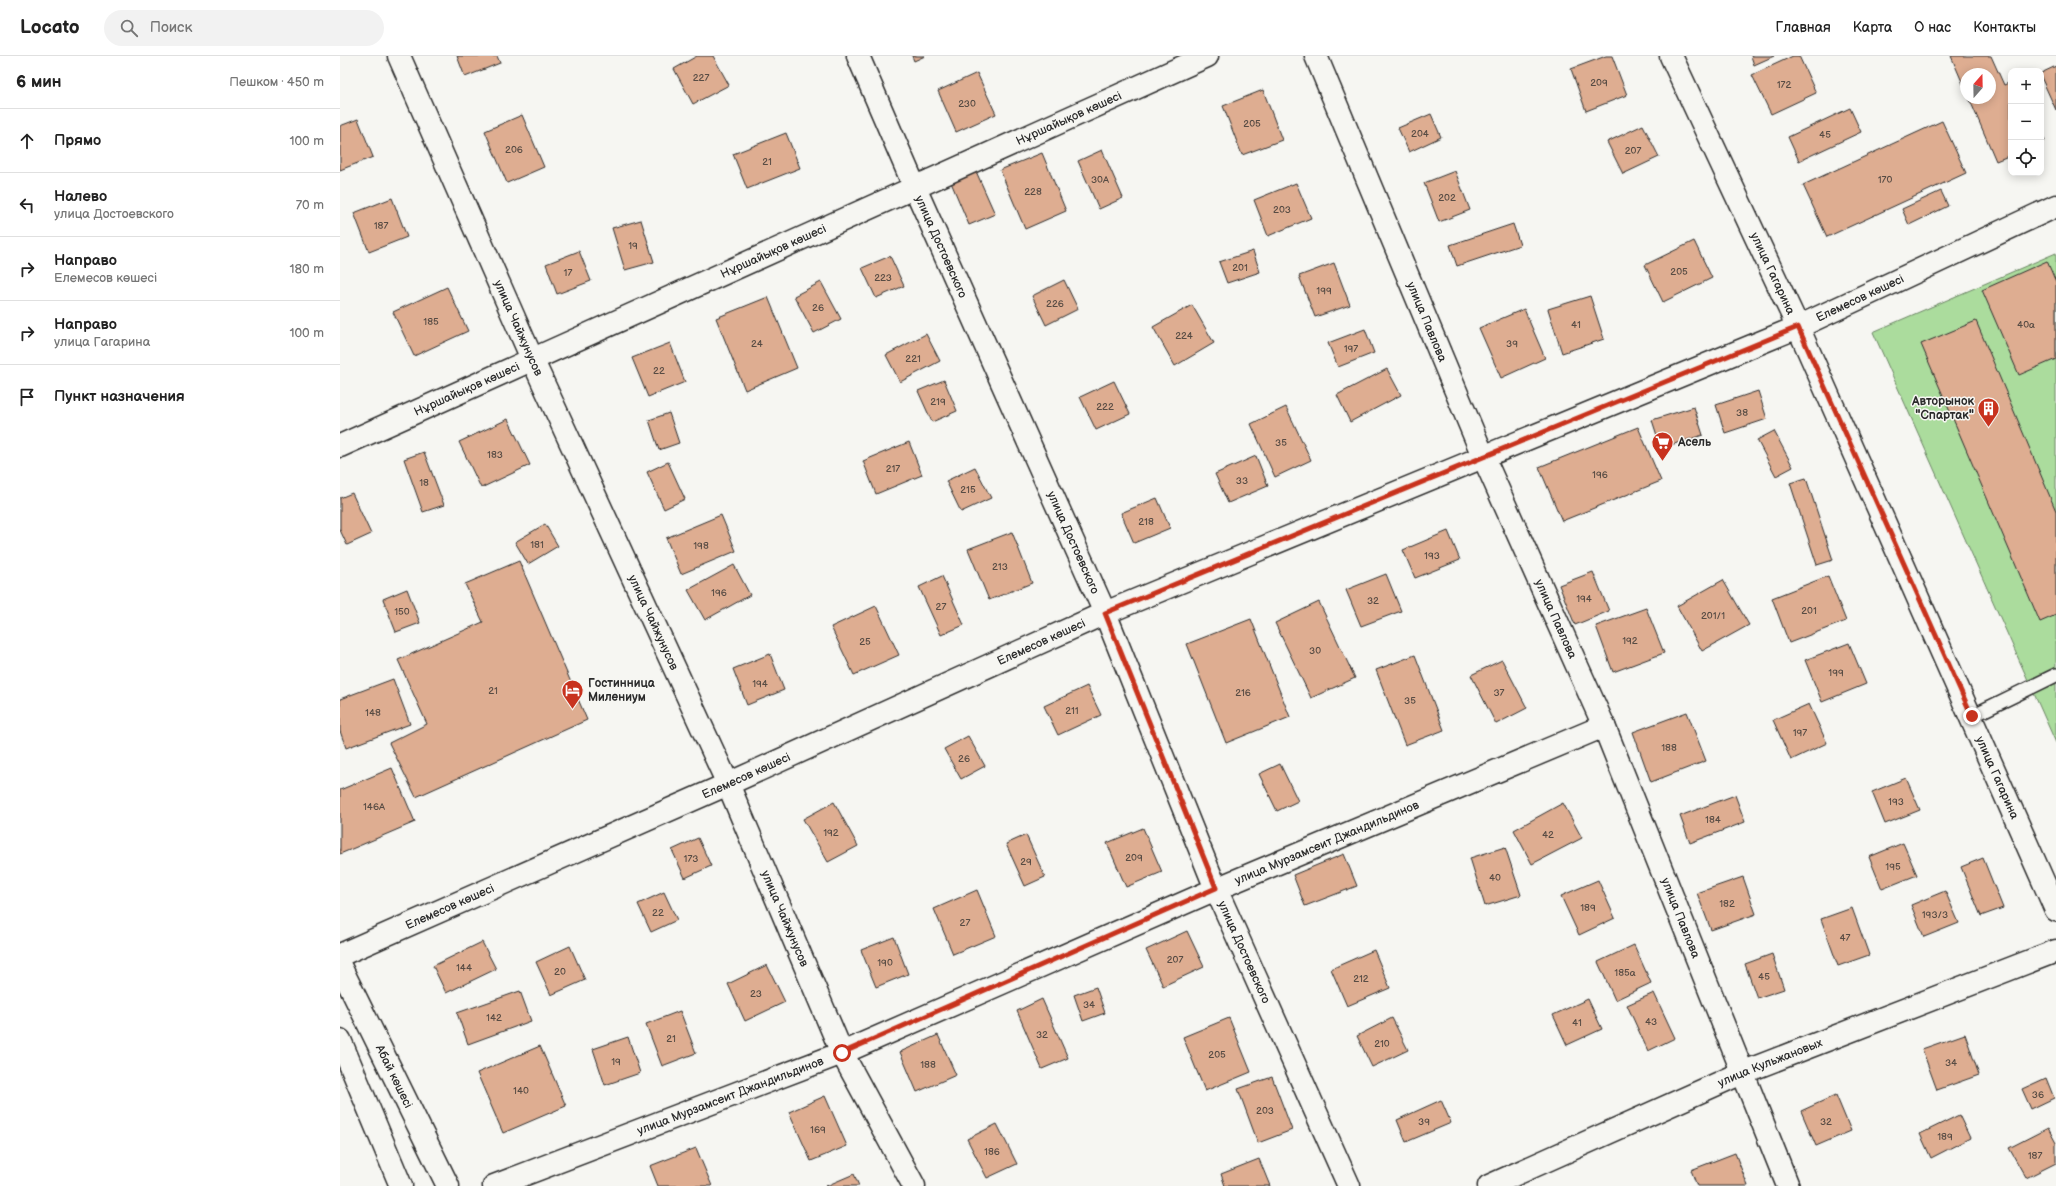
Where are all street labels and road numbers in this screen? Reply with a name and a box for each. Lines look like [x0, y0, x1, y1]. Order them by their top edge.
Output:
street label: Нұршайықов көшесі [1014, 88, 1124, 149]
street label: улица Достоевского [911, 193, 970, 300]
street label: Нұршайықов көшесі [718, 221, 829, 282]
street label: улица Гагарина [1747, 230, 1798, 317]
street label: Елемесов көшесі [1814, 271, 1906, 325]
street label: улица Чайжунусов [490, 278, 546, 379]
street label: улица Павлова [1403, 280, 1450, 364]
street label: Нұршайықов көшесі [412, 359, 522, 420]
street label: улица Достоевского [1044, 489, 1102, 596]
street label: улица Чайжунусов [625, 573, 682, 673]
street label: улица Павлова [1531, 577, 1580, 661]
street label: Елемесов көшесі [995, 616, 1088, 669]
street label: улица Гагарина [1972, 734, 2022, 822]
street label: Елемесов көшесі [700, 750, 793, 802]
street label: улица Мурзамсеит Джандильдинов [1233, 797, 1422, 888]
street label: улица Чайжунусов [758, 868, 812, 970]
street label: улица Павлова [1657, 876, 1703, 960]
street label: Елемесов көшесі [403, 881, 497, 933]
street label: улица Достоевского [1214, 899, 1273, 1006]
street label: улица Кульжановых [1716, 1035, 1825, 1091]
street label: Абай көшесі [371, 1042, 416, 1111]
street label: улица Мурзамсеит Джандильдинов [635, 1053, 827, 1139]

